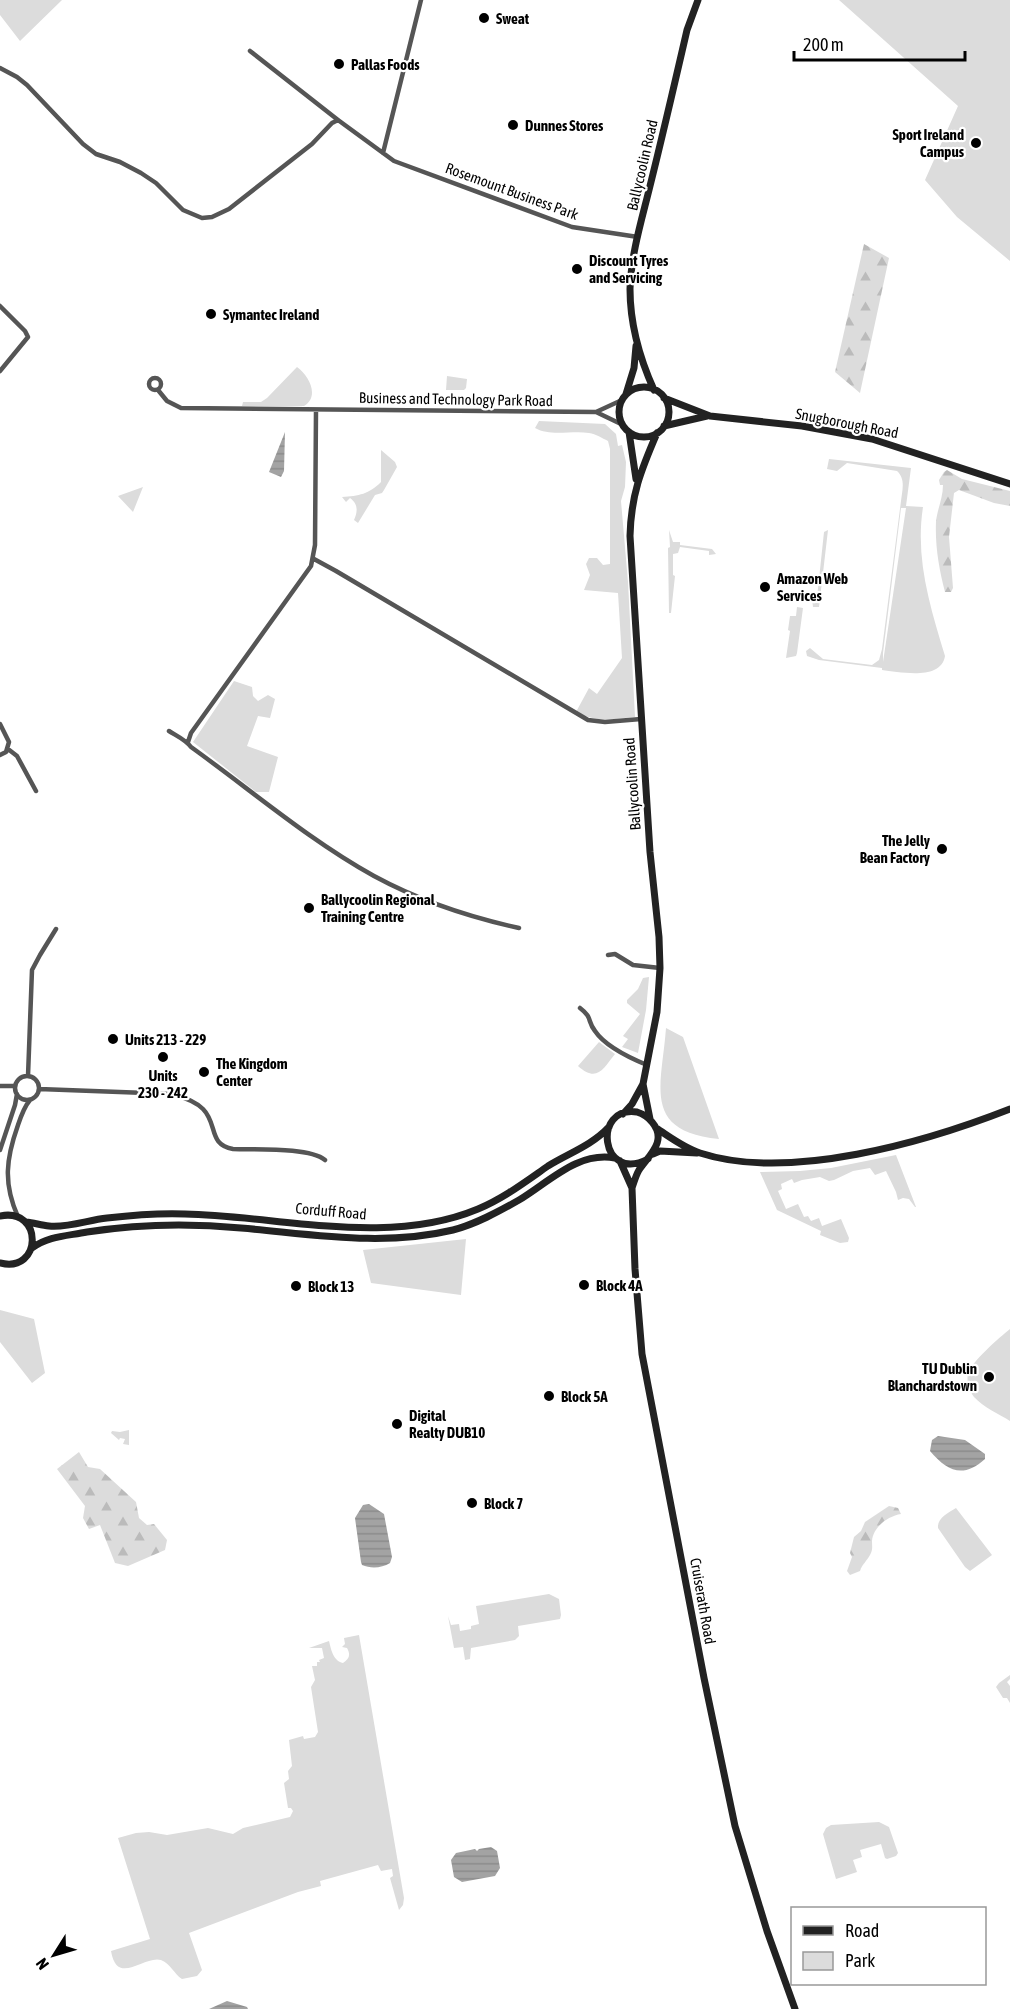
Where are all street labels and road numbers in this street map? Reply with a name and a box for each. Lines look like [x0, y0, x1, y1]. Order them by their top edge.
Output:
street label: Ballycoolin Road [623, 118, 661, 212]
street label: Rosemount Business Park [443, 159, 581, 223]
street label: Business and Technology Park Road [359, 389, 553, 409]
street label: Snugborough Road [794, 405, 900, 441]
street label: Ballycoolin Road [620, 737, 644, 831]
street label: Corduff Road [295, 1199, 367, 1223]
street label: Cruiserath Road [687, 1557, 719, 1645]

